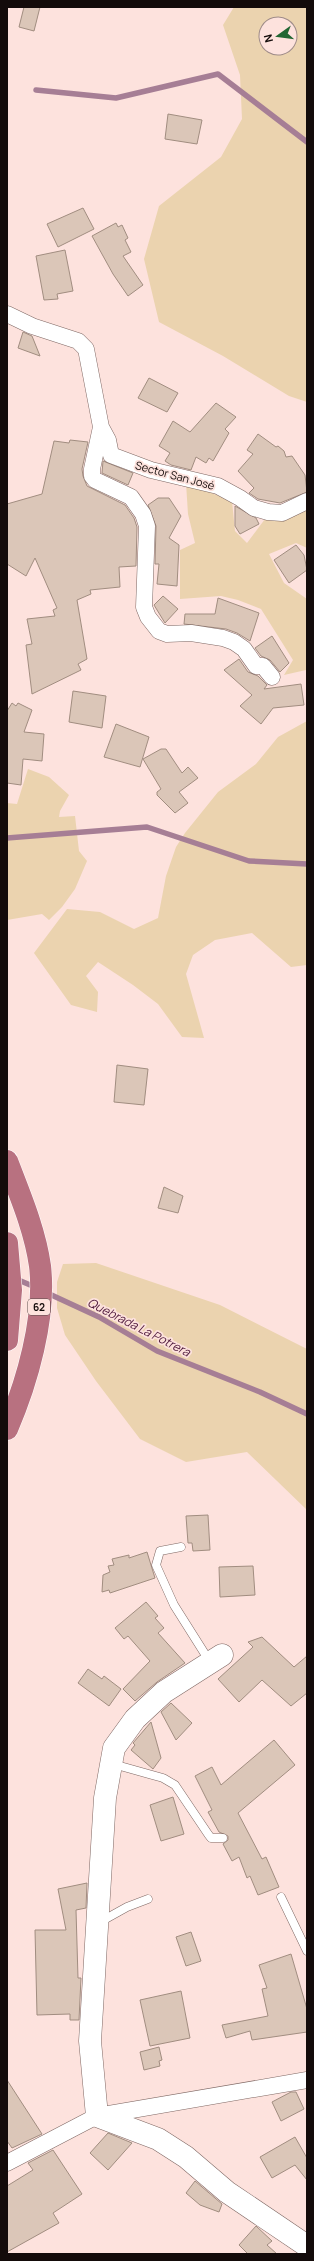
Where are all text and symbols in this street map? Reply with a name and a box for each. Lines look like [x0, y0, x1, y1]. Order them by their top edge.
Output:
north arrow [258, 16, 298, 56]
text: N [260, 33, 276, 44]
street label: Sector San José [134, 457, 217, 493]
water label: Quebrada La Potrera [85, 1294, 194, 1361]
road number: 62 [28, 1299, 50, 1315]

